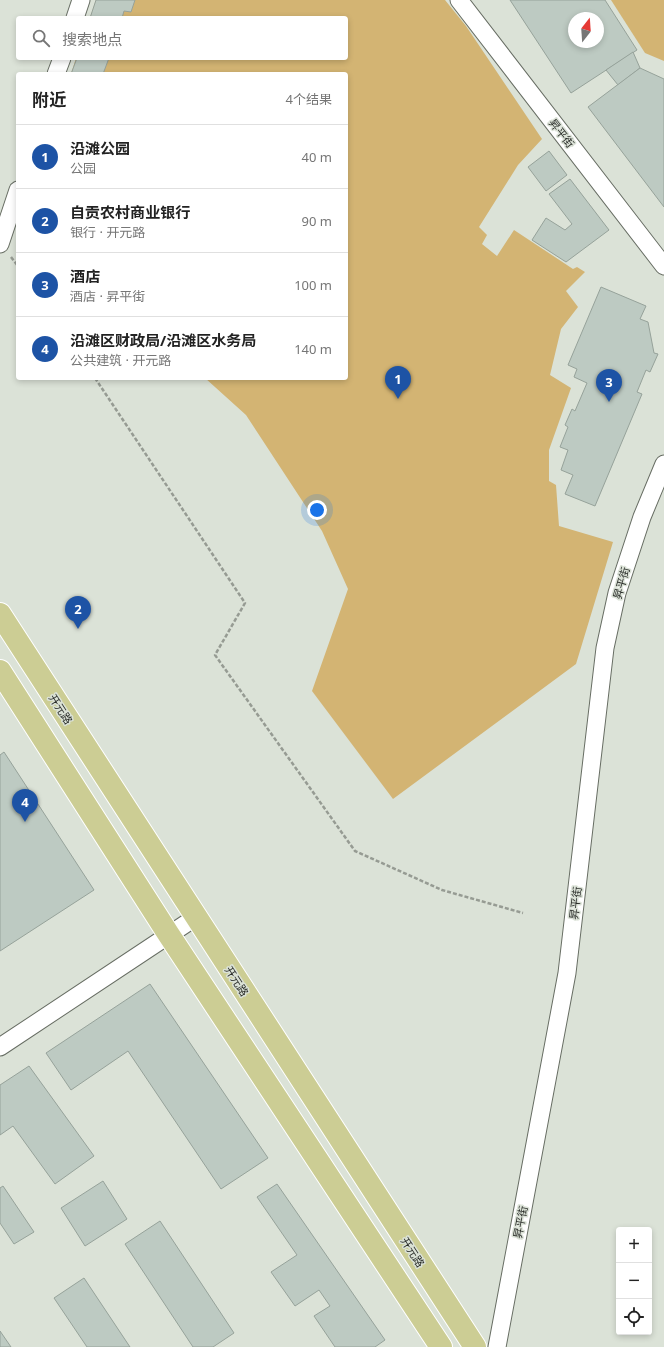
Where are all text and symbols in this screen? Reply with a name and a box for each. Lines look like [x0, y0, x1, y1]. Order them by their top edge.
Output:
north arrow [568, 12, 604, 48]
search box [16, 16, 348, 60]
icon: search [30, 27, 52, 49]
text: 搜索地点 [62, 29, 122, 49]
text: 附近 [32, 88, 66, 111]
text: 4个结果 [286, 90, 332, 108]
street label: 昇平街 [546, 115, 578, 151]
text: 沿滩公园 [70, 138, 130, 158]
text: 1 [41, 148, 49, 166]
text: 40 m [302, 148, 332, 166]
text: 公园 [70, 159, 96, 177]
text: 自贡农村商业银行 [70, 202, 190, 222]
text: 2 [41, 212, 49, 230]
text: 90 m [302, 212, 332, 230]
text: 银行 · 开元路 [70, 223, 145, 241]
text: 酒店 [70, 266, 100, 286]
text: 3 [41, 276, 49, 294]
text: 100 m [294, 276, 332, 294]
text: 酒店 · 昇平街 [70, 287, 145, 305]
text: 沿滩区财政局/沿滩区水务局 [70, 330, 256, 350]
text: 4 [41, 340, 49, 358]
text: 140 m [294, 340, 332, 358]
text: 公共建筑 · 开元路 [70, 351, 171, 369]
pin: 1 [385, 366, 411, 399]
pin: 3 [596, 369, 622, 402]
your location [307, 500, 327, 520]
street label: 昇平街 [609, 565, 633, 601]
pin: 2 [65, 596, 91, 629]
street label: 开元路 [46, 691, 76, 727]
pin: 4 [12, 789, 38, 822]
street label: 昇平街 [566, 886, 584, 920]
street label: 开元路 [222, 963, 252, 999]
street label: 昇平街 [509, 1204, 531, 1240]
map controls [616, 1227, 652, 1335]
button: + [616, 1227, 652, 1263]
street label: 开元路 [398, 1234, 428, 1270]
button: − [616, 1263, 652, 1299]
button: locate [616, 1299, 652, 1335]

